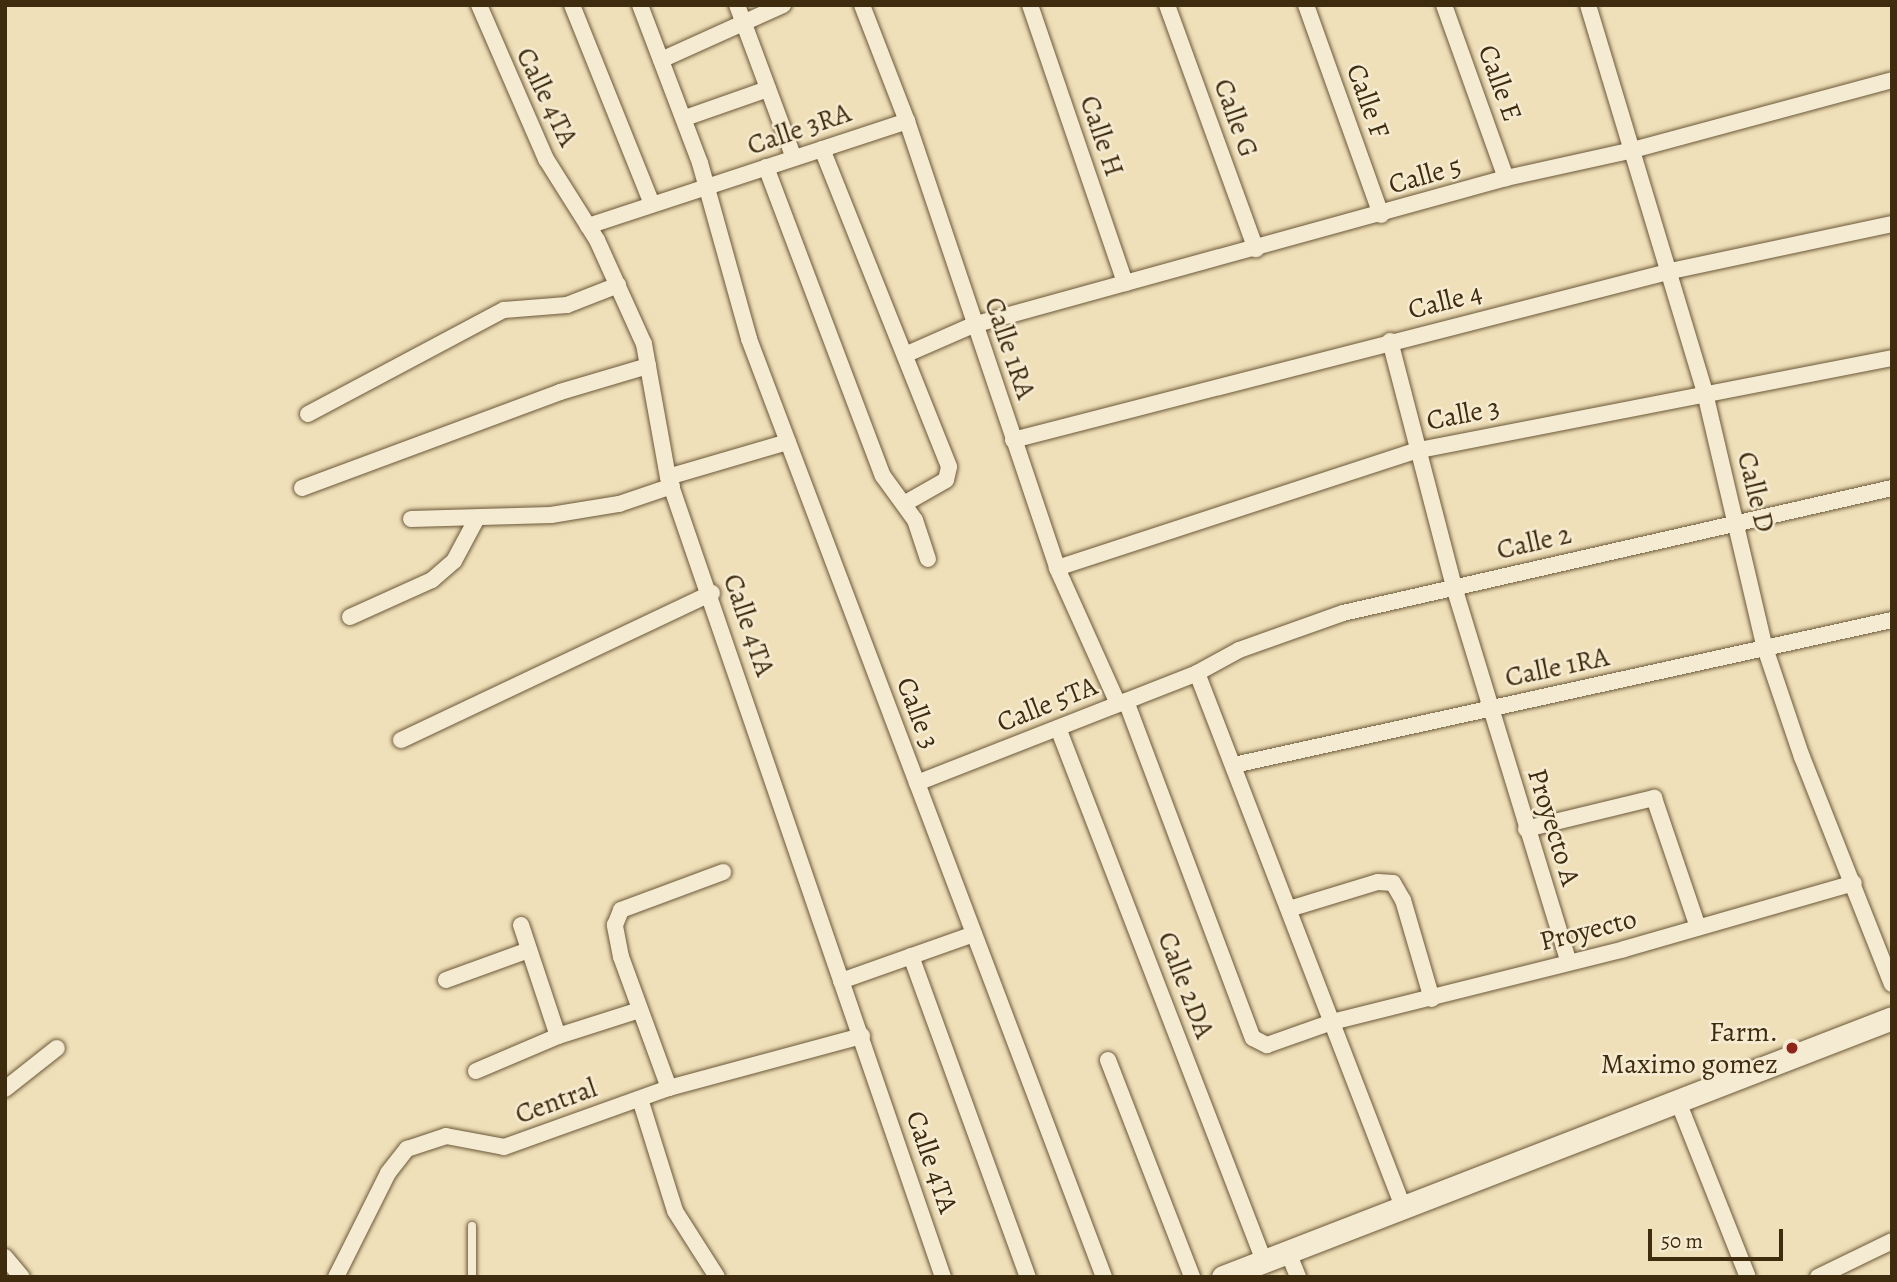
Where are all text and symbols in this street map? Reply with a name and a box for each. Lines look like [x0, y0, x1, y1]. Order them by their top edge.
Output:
street label: Calle E [1471, 40, 1529, 126]
street label: Calle 4TA [509, 42, 585, 152]
street label: Calle F [1339, 59, 1397, 143]
street label: Calle G [1206, 74, 1266, 162]
street label: Calle H [1073, 91, 1131, 181]
street label: Calle 3RA [743, 96, 855, 162]
street label: Calle 5 [1385, 149, 1465, 201]
street label: Calle 4 [1405, 276, 1485, 326]
street label: Calle 1RA [977, 293, 1043, 403]
street label: Calle 3 [1423, 390, 1503, 438]
street label: Calle D [1730, 448, 1782, 536]
street label: Calle 2 [1493, 517, 1575, 567]
street label: Calle 4TA [716, 569, 782, 681]
street label: Calle 1RA [1502, 640, 1612, 694]
street label: Calle 5TA [992, 669, 1102, 739]
street label: Calle 3 [889, 672, 947, 754]
street label: Proyecto A [1520, 764, 1588, 890]
street label: Proyecto [1536, 902, 1640, 958]
street label: Calle 2DA [1150, 927, 1222, 1043]
place label: Farm. Maximo gomez [1601, 1015, 1778, 1081]
marker: Farm. Maximo gomez [1784, 1040, 1800, 1056]
street label: Central [511, 1071, 601, 1131]
street label: Calle 4TA [899, 1106, 965, 1218]
scale bar [1652, 1216, 1787, 1260]
text: 50 m [1661, 1227, 1703, 1255]

